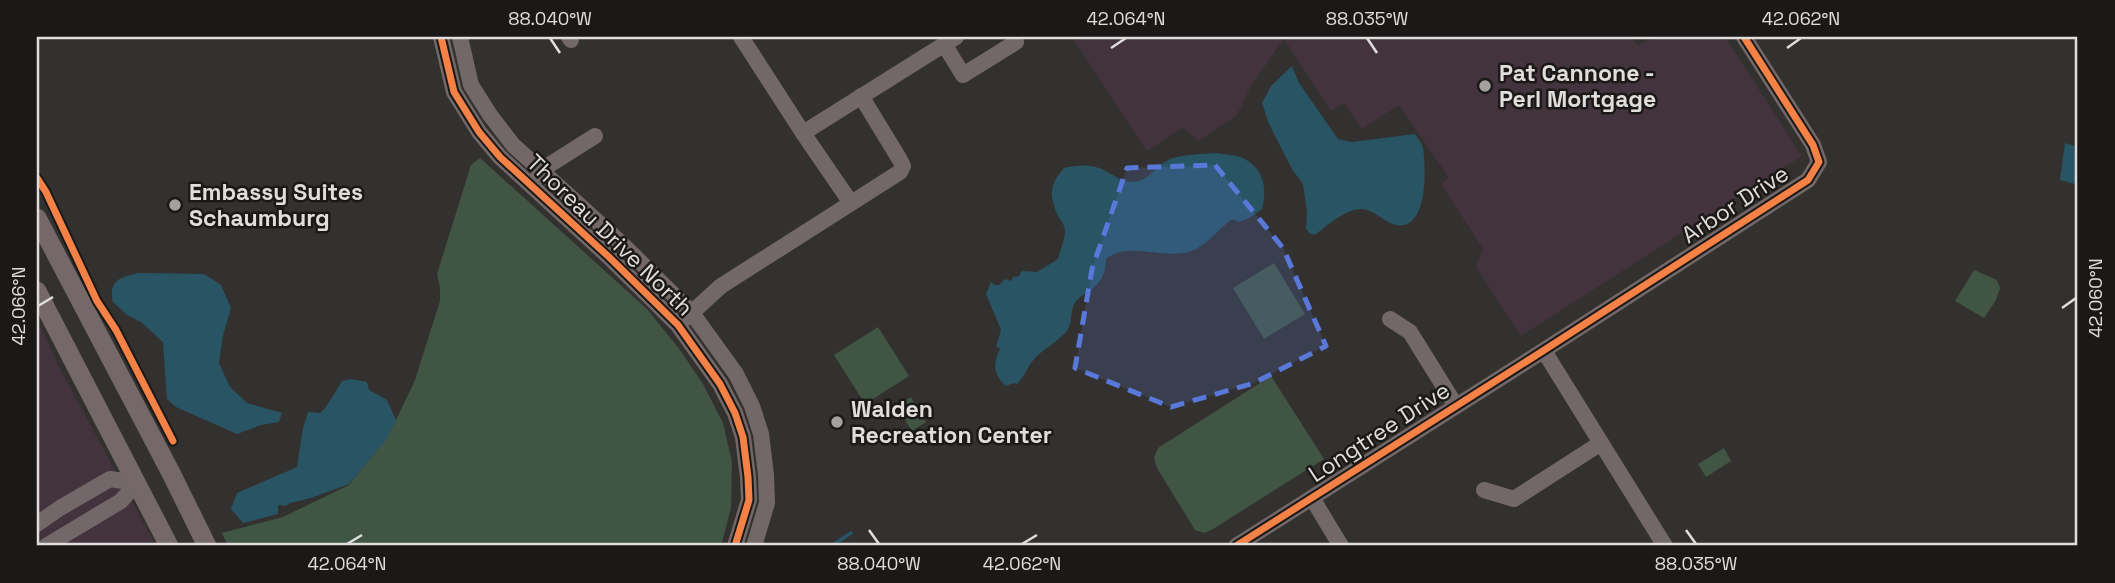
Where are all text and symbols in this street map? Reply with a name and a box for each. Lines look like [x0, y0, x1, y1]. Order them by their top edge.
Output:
text: 88.040°W [508, 7, 592, 30]
text: 42.064°N [1087, 7, 1166, 30]
text: 88.035°W [1326, 7, 1408, 30]
text: 42.062°N [1762, 7, 1840, 30]
place label: Pat Cannone - Perl Mortgage [1499, 58, 1656, 114]
marker: Pat Cannone - Perl Mortgage [1477, 78, 1493, 94]
street label: Thoreau Drive North [520, 148, 700, 322]
street label: Arbor Drive [1676, 158, 1794, 250]
place label: Embassy Suites Schaumburg [189, 177, 363, 233]
marker: Embassy Suites Schaumburg [167, 197, 183, 213]
text: 42.060°N [2084, 258, 2107, 338]
text: 42.066°N [7, 267, 30, 345]
street label: Longtree Drive [1303, 375, 1455, 489]
place label: Walden Recreation Center [851, 394, 1052, 450]
marker: Walden Recreation Center [829, 414, 845, 430]
text: 42.064°N [308, 552, 387, 575]
text: 88.040°W [837, 552, 921, 575]
text: 42.062°N [983, 552, 1061, 575]
text: 88.035°W [1655, 552, 1737, 575]

